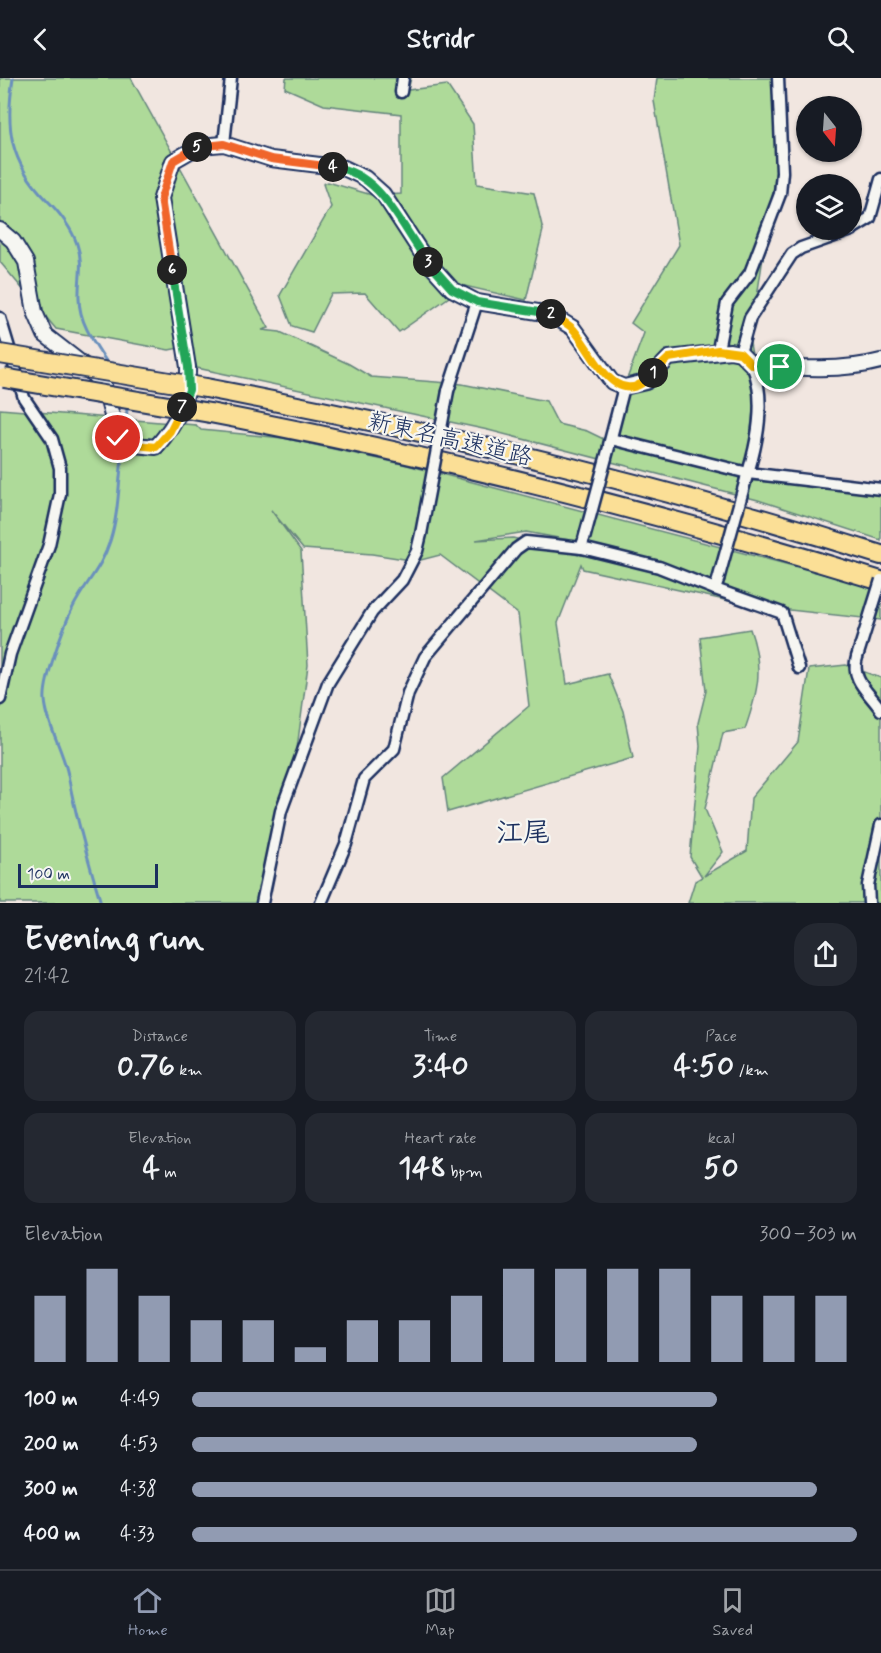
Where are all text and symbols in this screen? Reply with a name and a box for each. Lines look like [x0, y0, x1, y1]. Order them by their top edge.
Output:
text: Stridr [407, 22, 474, 57]
icon: back [24, 23, 57, 56]
icon: search [824, 23, 857, 56]
north arrow [796, 96, 862, 162]
map controls [796, 96, 862, 240]
pin: 5 [182, 132, 212, 162]
text: 5 [192, 136, 202, 157]
pin: 4 [318, 152, 348, 182]
text: 4 [328, 156, 338, 177]
button: layers [796, 174, 862, 240]
pin: 3 [413, 247, 443, 277]
text: 3 [424, 251, 432, 272]
pin: 6 [157, 255, 187, 285]
text: 6 [168, 259, 176, 280]
pin: 2 [536, 299, 566, 329]
text: 2 [547, 303, 555, 324]
pin [754, 341, 805, 392]
icon: arrive [763, 350, 796, 383]
pin: 1 [638, 358, 668, 388]
text: 1 [649, 362, 657, 383]
pin: 7 [167, 392, 197, 422]
text: 7 [177, 396, 187, 417]
street label: 新東名高速道路 [365, 406, 535, 474]
pin [92, 412, 143, 463]
icon: check [101, 421, 134, 454]
district label: 江尾 [496, 816, 550, 851]
scale bar [18, 861, 158, 888]
text: 100 m [27, 864, 70, 885]
text: Evening run [24, 918, 204, 962]
button: share [794, 923, 857, 986]
text: 21:42 [24, 963, 70, 990]
text: Distance [132, 1026, 188, 1047]
text: Time [424, 1026, 457, 1047]
text: Pace [705, 1026, 737, 1047]
text: 0.76 [117, 1047, 175, 1086]
text: 3:40 [412, 1047, 469, 1086]
text: 4:50 [674, 1047, 734, 1086]
text: km [175, 1060, 203, 1081]
text: /km [734, 1060, 769, 1081]
text: Elevation [128, 1128, 191, 1149]
text: Heart rate [405, 1128, 476, 1149]
text: kcal [708, 1128, 735, 1149]
text: 4 [143, 1149, 160, 1188]
text: 148 [398, 1149, 446, 1188]
text: 50 [704, 1149, 739, 1188]
text: m [160, 1162, 177, 1183]
text: bpm [446, 1162, 483, 1183]
text: Elevation [24, 1221, 103, 1248]
text: 300–303 m [759, 1221, 857, 1248]
text: 100 m [24, 1386, 78, 1413]
text: 4:49 [120, 1386, 161, 1413]
text: 200 m [24, 1431, 79, 1458]
text: 4:53 [120, 1431, 157, 1458]
text: 300 m [24, 1476, 78, 1503]
text: 4:38 [120, 1476, 157, 1503]
text: 400 m [24, 1521, 80, 1548]
text: 4:33 [120, 1521, 154, 1548]
tab: Home [128, 1584, 168, 1641]
tab: Map [424, 1584, 457, 1641]
tab: Saved [713, 1584, 753, 1641]

